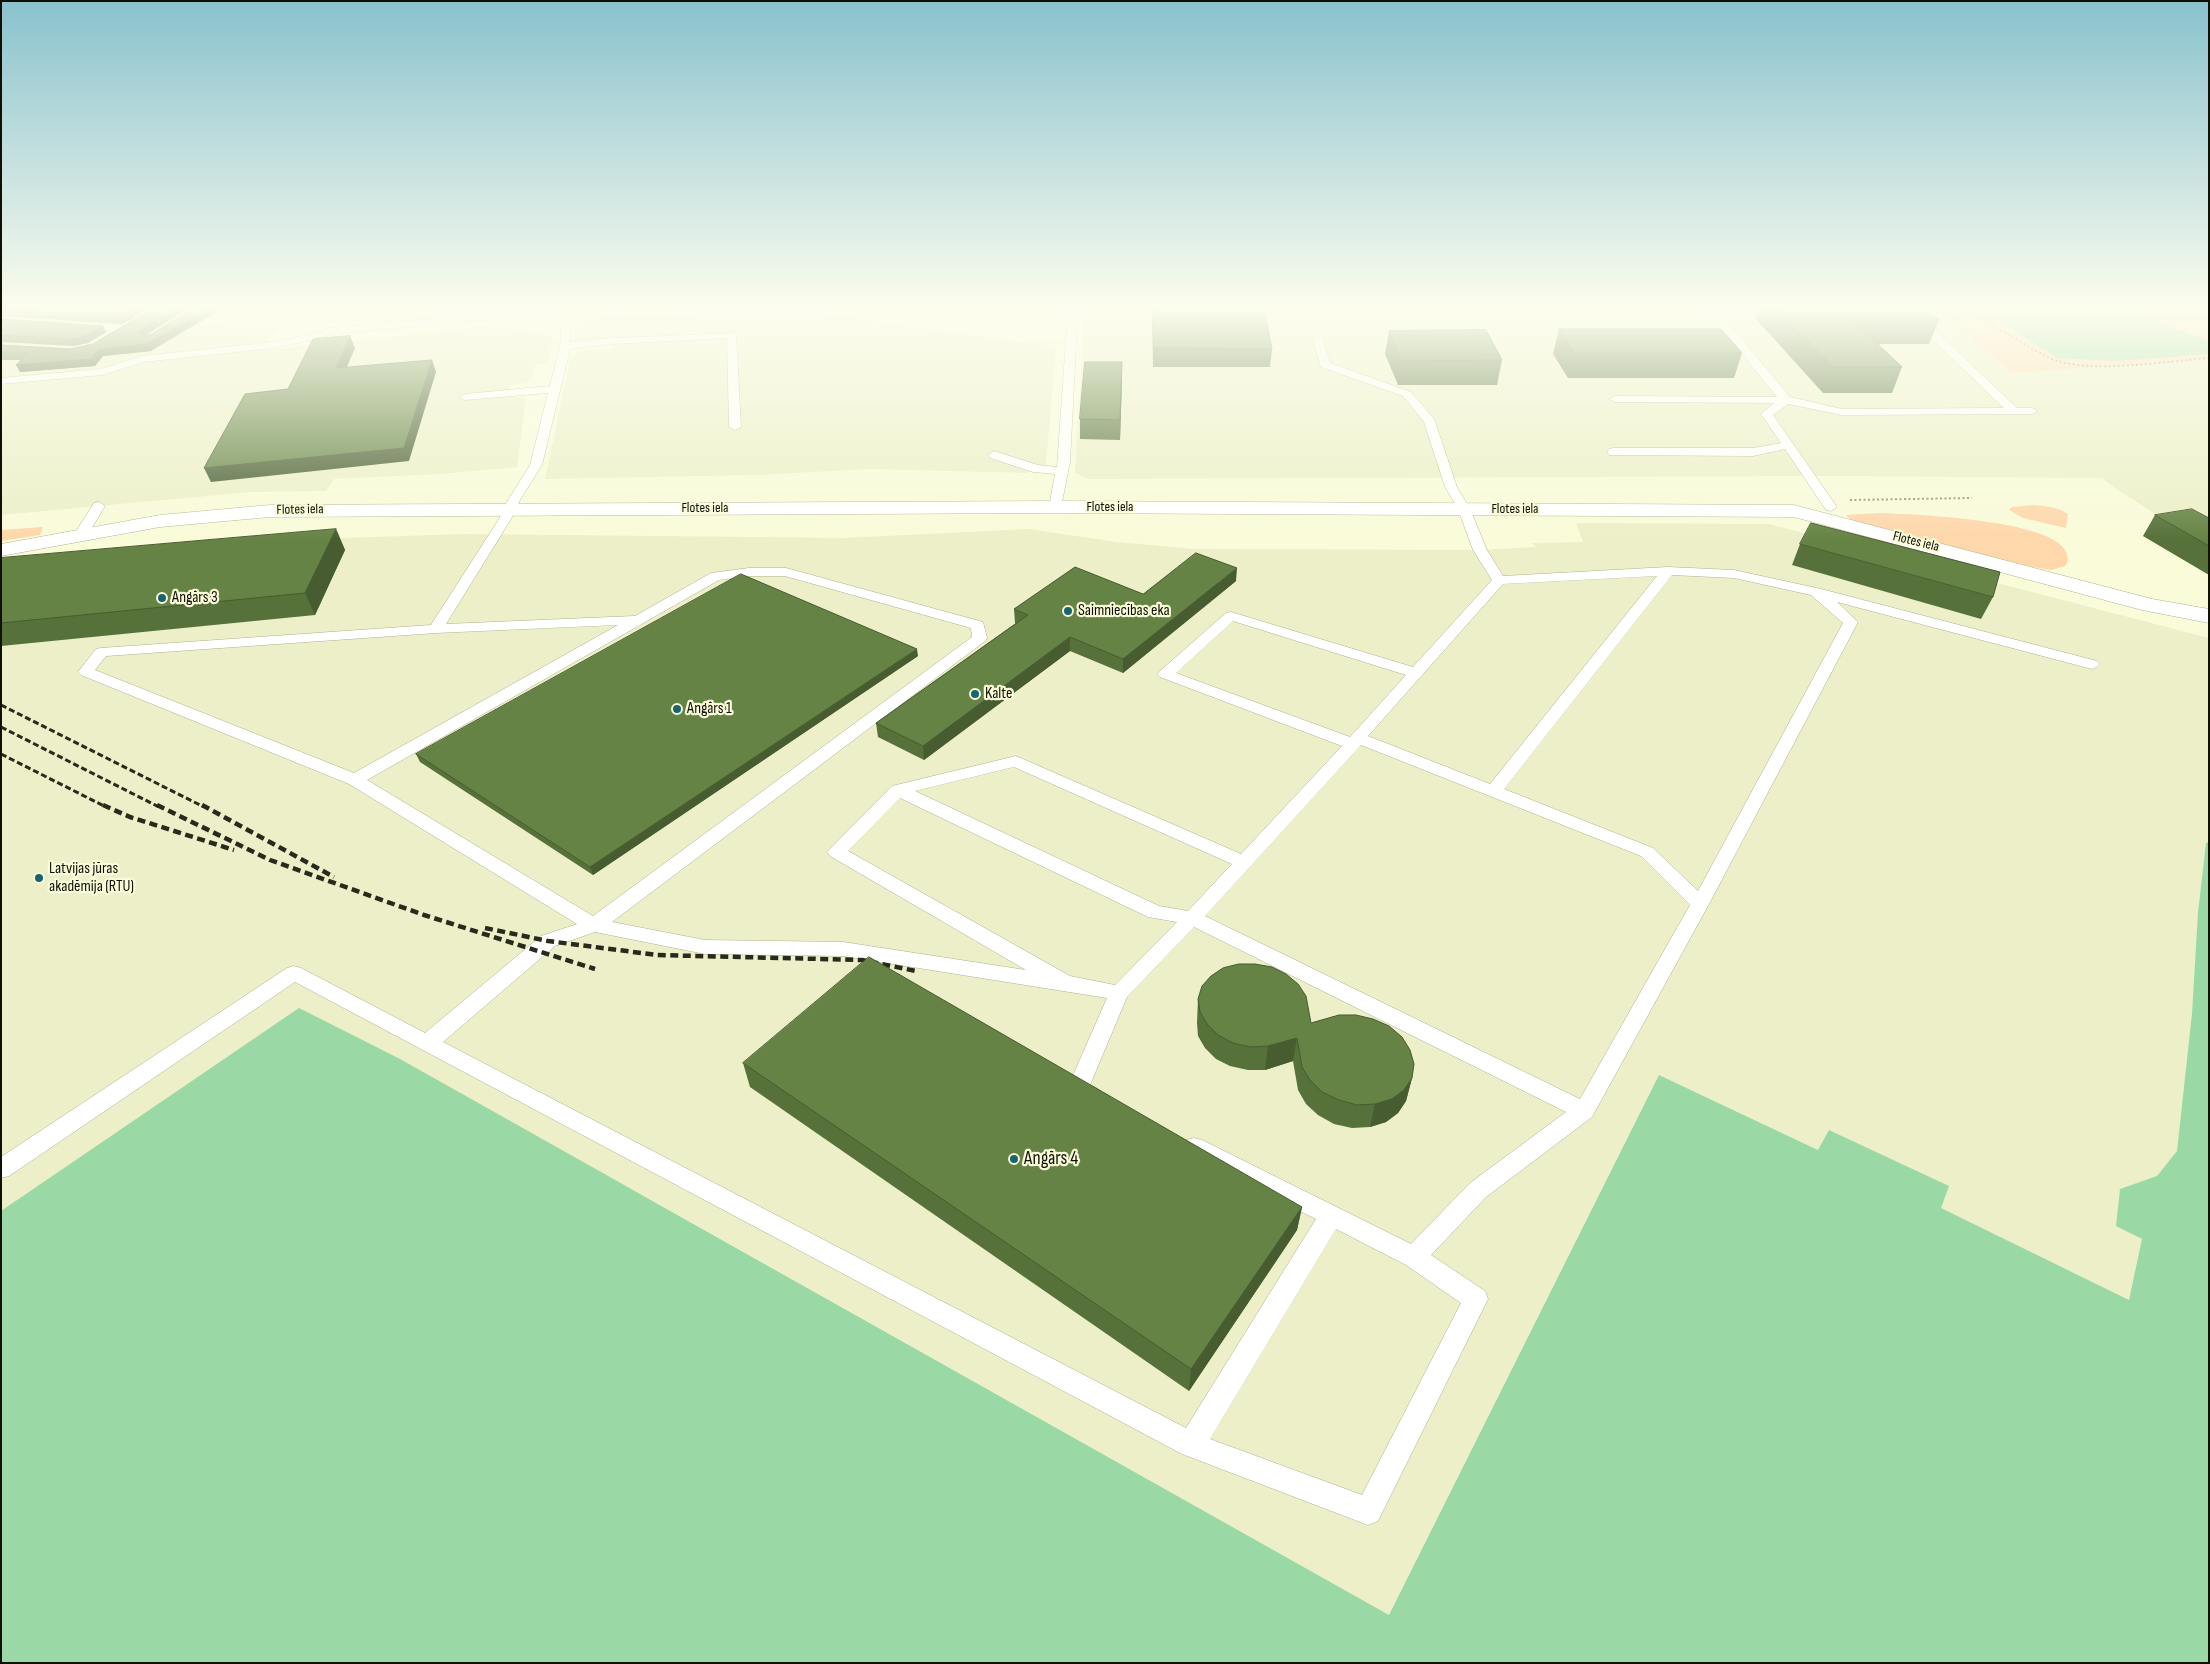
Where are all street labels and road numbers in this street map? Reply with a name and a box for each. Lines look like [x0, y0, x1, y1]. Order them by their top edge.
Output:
street label: Flotes iela [1087, 499, 1133, 515]
street label: Flotes iela [682, 500, 728, 516]
street label: Flotes iela [276, 501, 324, 519]
street label: Flotes iela [1492, 501, 1538, 517]
street label: Flotes iela [1891, 528, 1941, 556]

